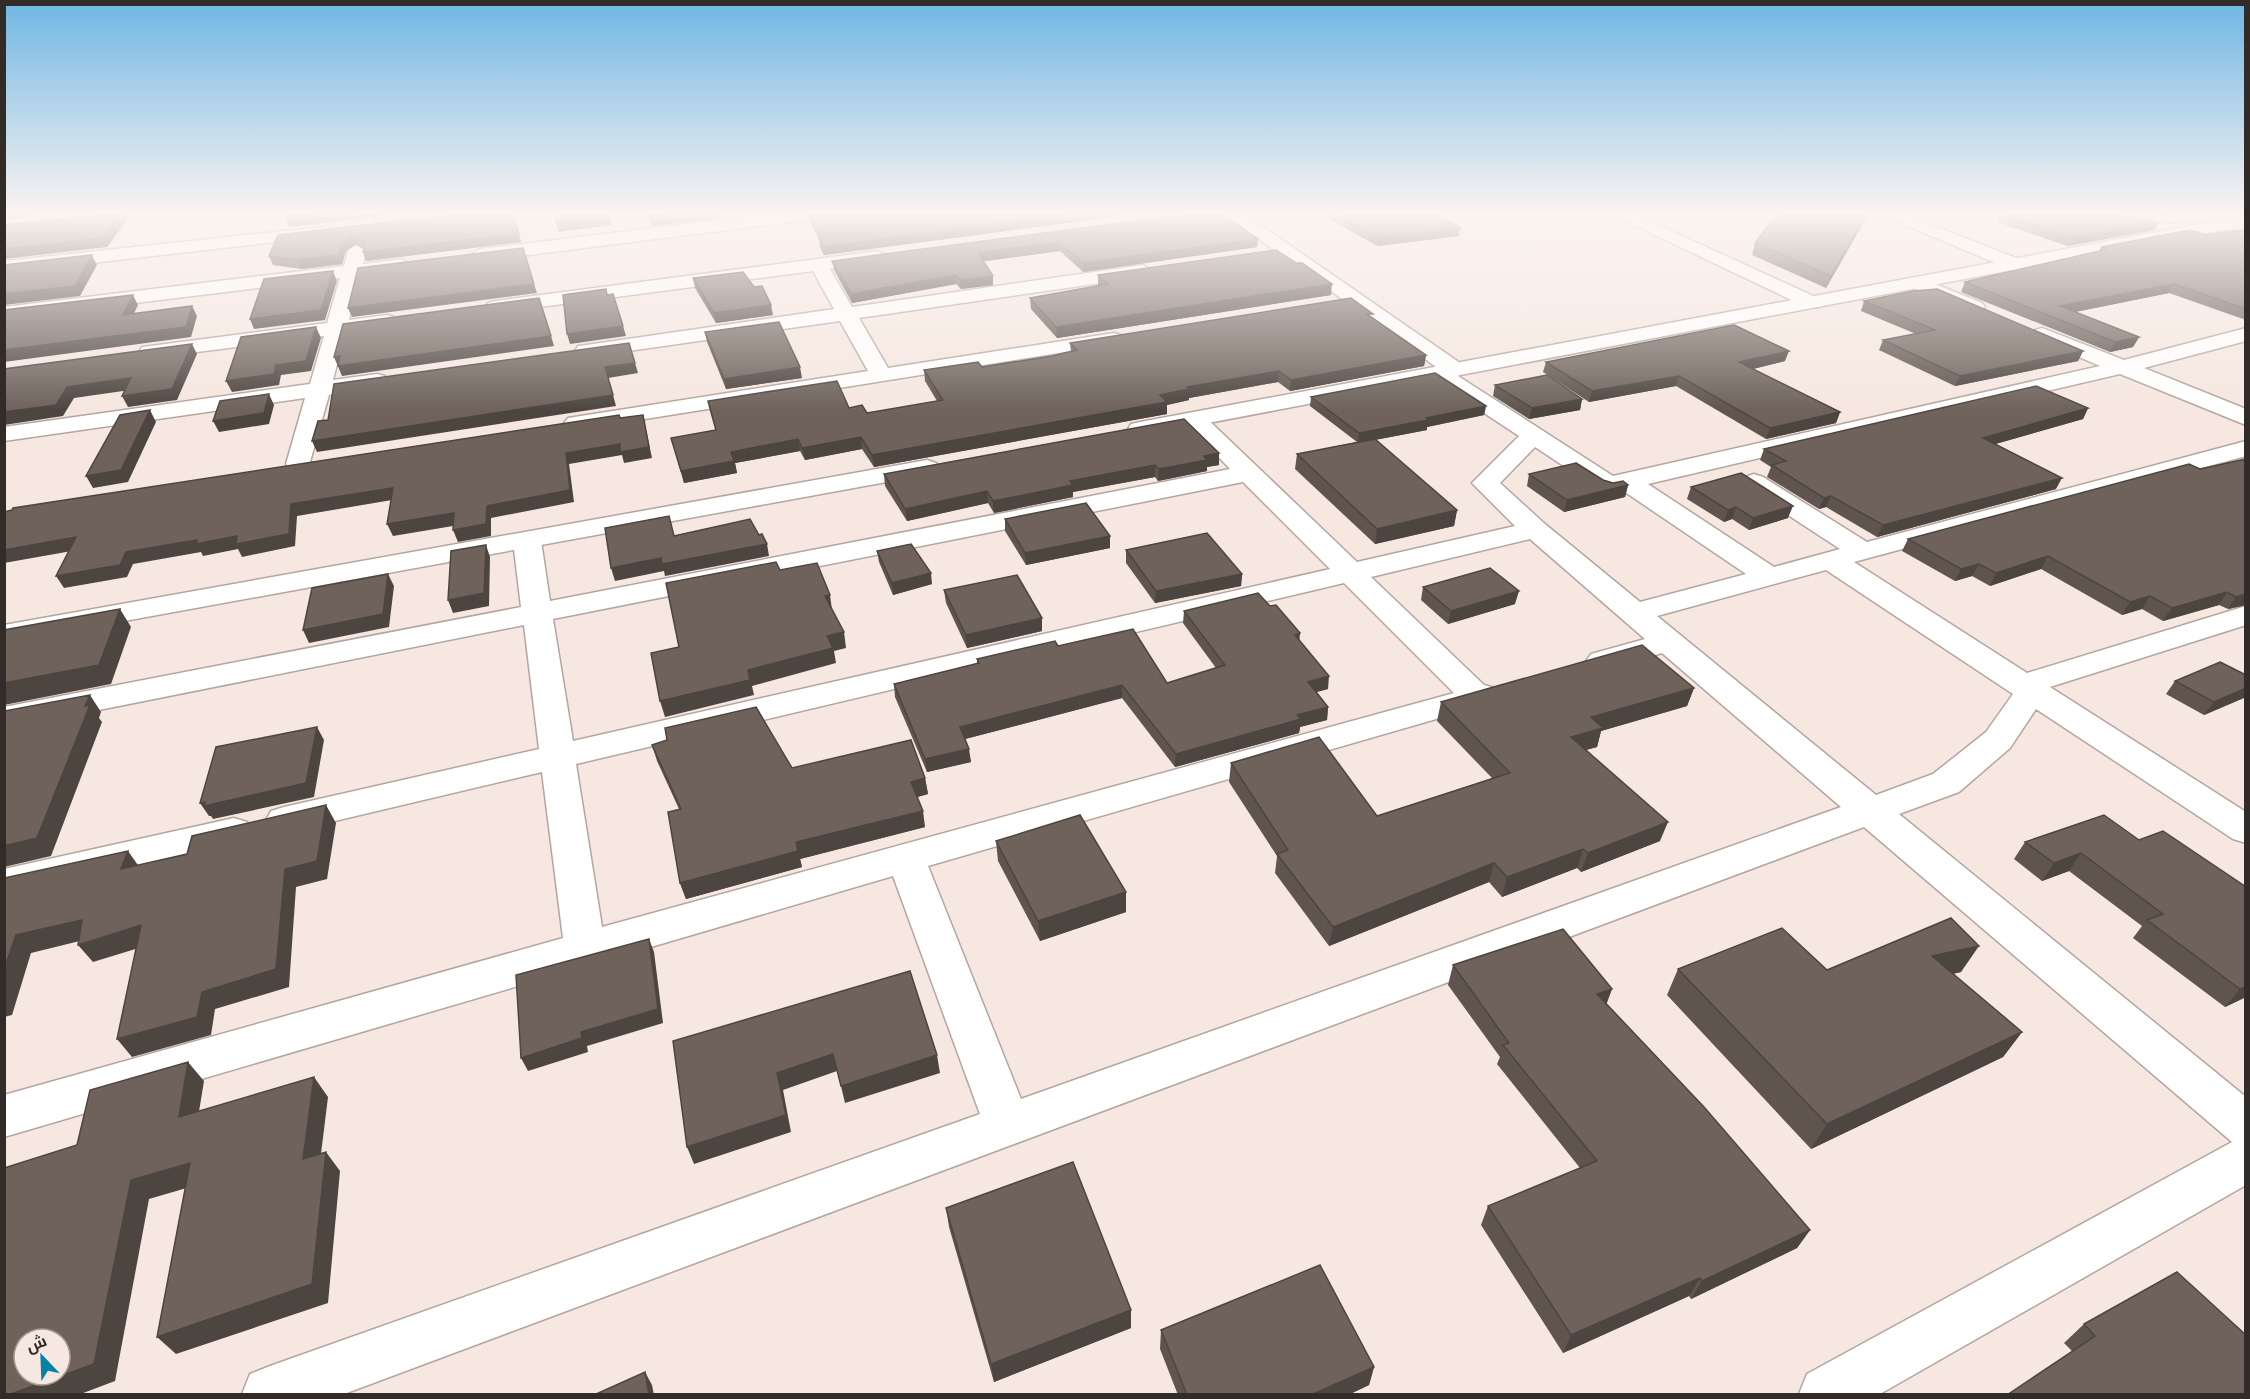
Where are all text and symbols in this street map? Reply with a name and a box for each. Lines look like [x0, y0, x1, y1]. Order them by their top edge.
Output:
north arrow [12, 1327, 72, 1387]
text: ش [22, 1329, 50, 1357]

